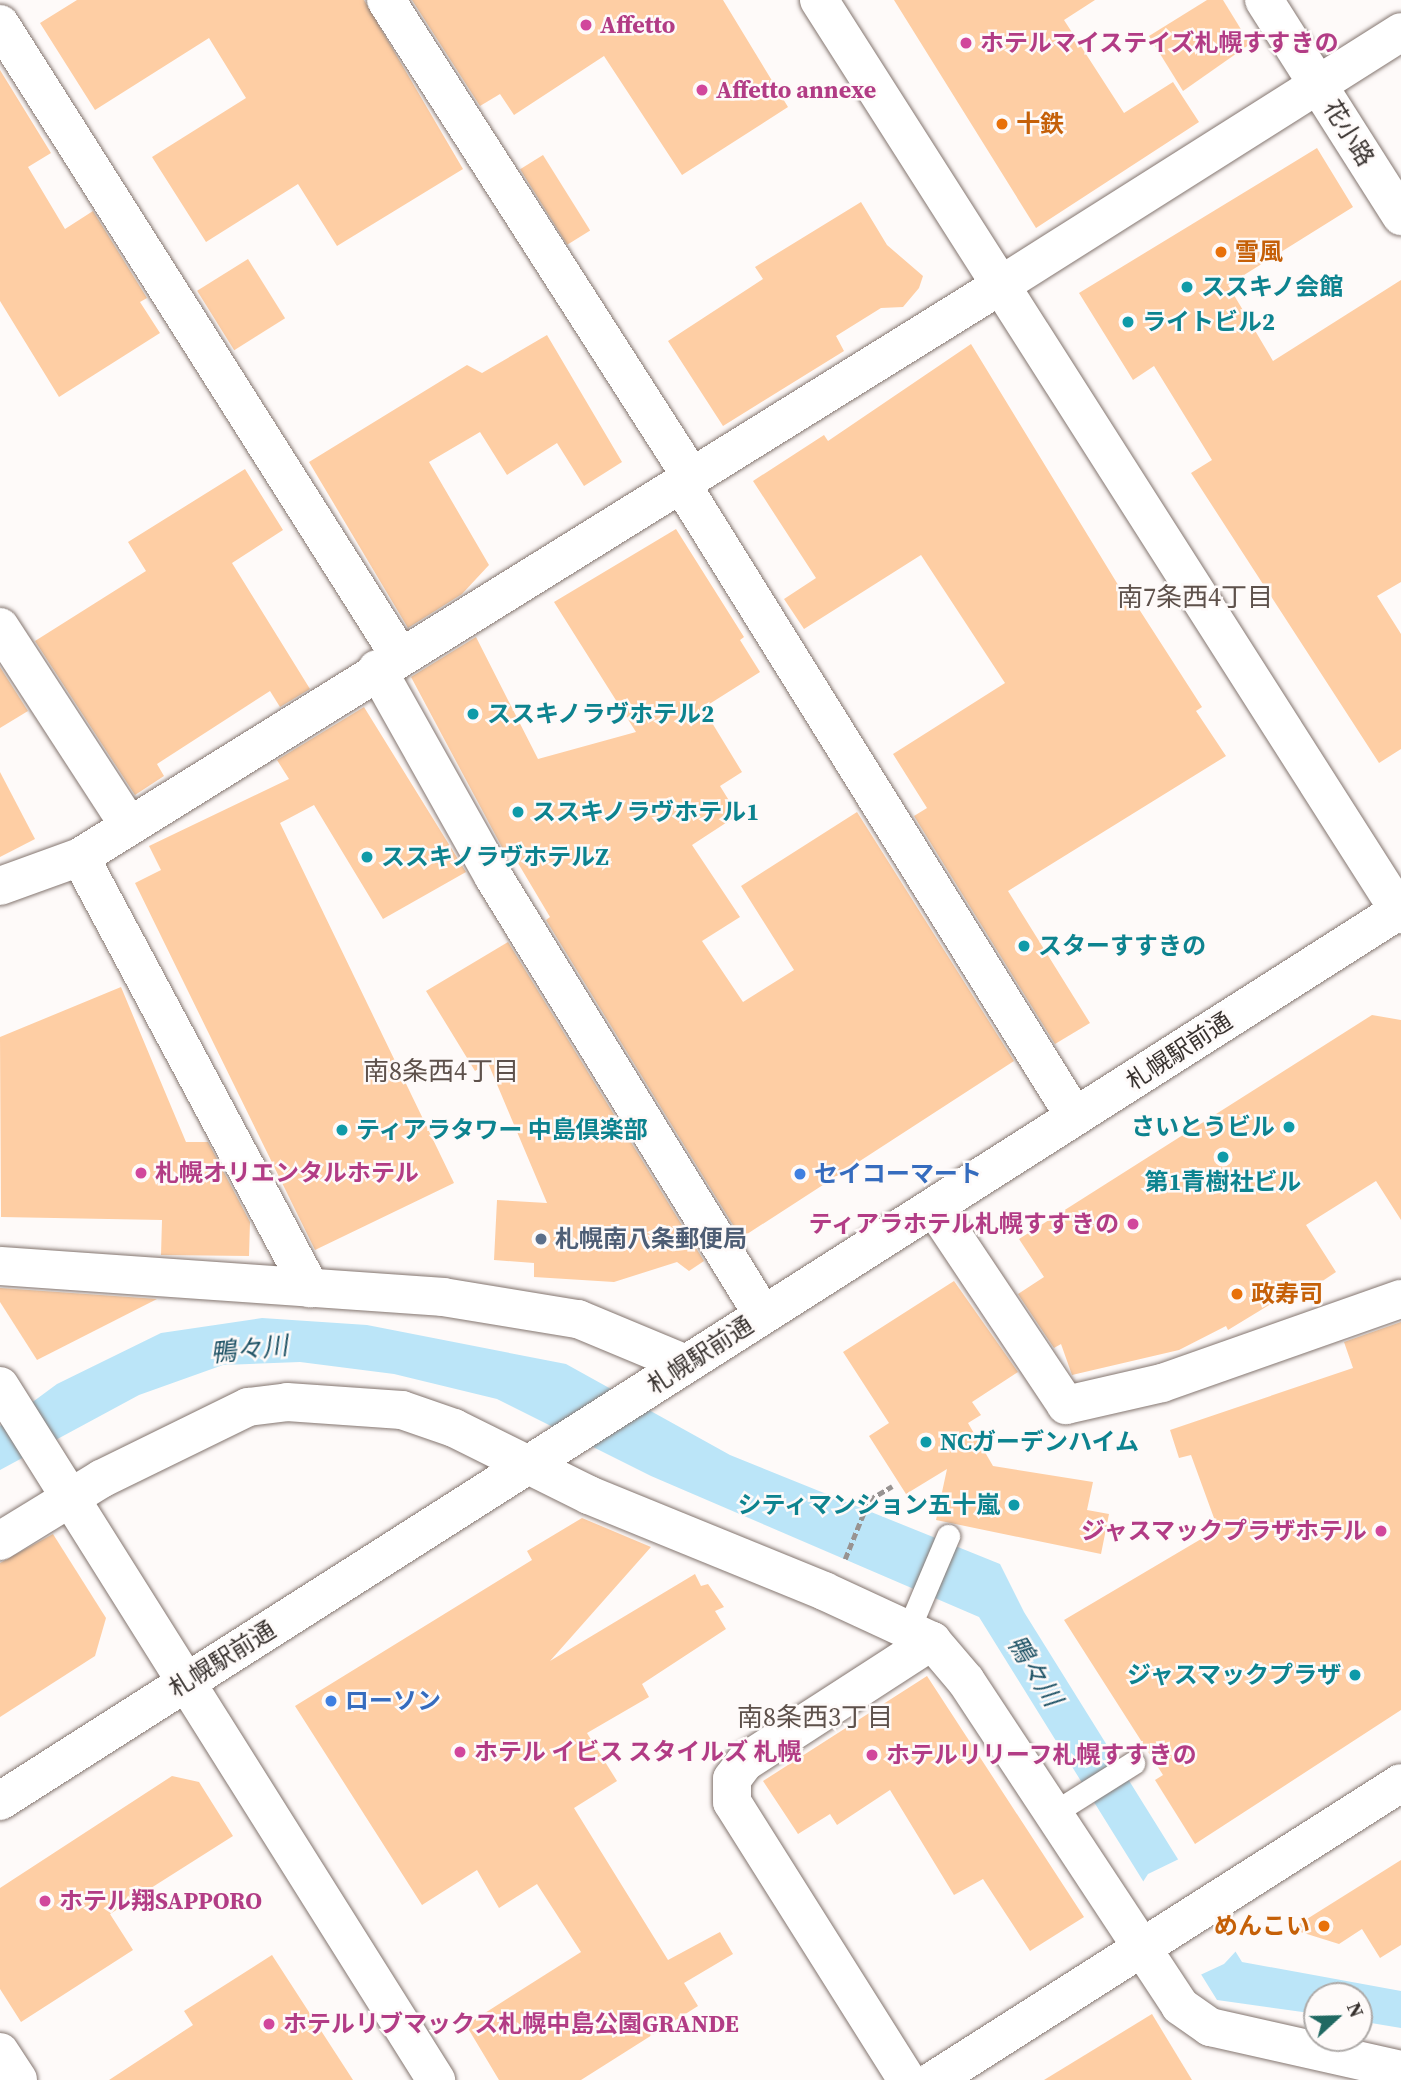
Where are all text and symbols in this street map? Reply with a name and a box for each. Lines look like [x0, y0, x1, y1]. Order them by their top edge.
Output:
place label: Affetto [600, 11, 675, 39]
marker: Affetto [578, 17, 594, 33]
place label: ホテルマイステイズ札幌すすきの [980, 29, 1340, 57]
marker: ホテルマイステイズ札幌すすきの [958, 35, 974, 51]
place label: Affetto annexe [716, 76, 876, 104]
marker: Affetto annexe [694, 82, 710, 98]
street label: 花小路 [1318, 95, 1380, 171]
place label: 十鉄 [1016, 110, 1064, 138]
marker: 十鉄 [994, 116, 1010, 132]
place label: 雪風 [1235, 238, 1283, 266]
marker: 雪風 [1213, 244, 1229, 260]
place label: ススキノ会館 [1201, 273, 1345, 301]
marker: ススキノ会館 [1179, 279, 1195, 295]
place label: ライトビル2 [1142, 308, 1275, 336]
marker: ライトビル2 [1120, 314, 1136, 330]
district label: 南7条西4丁目 [1117, 582, 1273, 614]
place label: ススキノラヴホテル2 [487, 700, 716, 728]
marker: ススキノラヴホテル2 [465, 706, 481, 722]
place label: ススキノラヴホテル1 [532, 798, 761, 826]
marker: ススキノラヴホテル1 [510, 804, 526, 820]
place label: ススキノラヴホテルZ [381, 843, 611, 871]
marker: ススキノラヴホテルZ [359, 849, 375, 865]
place label: スターすすきの [1038, 932, 1206, 960]
marker: スターすすきの [1016, 938, 1032, 954]
street label: 札幌駅前通 [1121, 1006, 1237, 1096]
district label: 南8条西4丁目 [363, 1056, 519, 1088]
place label: さいとうビル [1131, 1113, 1275, 1141]
place label: ティアラタワー 中島倶楽部 [356, 1116, 649, 1144]
marker: さいとうビル [1281, 1119, 1297, 1135]
marker: ティアラタワー 中島倶楽部 [334, 1122, 350, 1138]
marker: 第1青樹社ビル [1215, 1149, 1231, 1165]
place label: 札幌オリエンタルホテル [155, 1159, 419, 1187]
place label: セイコーマート [814, 1160, 982, 1188]
marker: 札幌オリエンタルホテル [133, 1165, 149, 1181]
marker: セイコーマート [792, 1166, 808, 1182]
place label: 第1青樹社ビル [1144, 1168, 1302, 1196]
place label: ティアラホテル札幌すすきの [807, 1210, 1119, 1238]
marker: ティアラホテル札幌すすきの [1125, 1216, 1141, 1232]
place label: 札幌南八条郵便局 [555, 1225, 747, 1253]
marker: 札幌南八条郵便局 [533, 1231, 549, 1247]
place label: 政寿司 [1251, 1280, 1323, 1308]
marker: 政寿司 [1229, 1286, 1245, 1302]
street label: 札幌駅前通 [642, 1310, 758, 1400]
water label: 鴨々川 [209, 1330, 289, 1370]
place label: NCガーデンハイム [940, 1428, 1140, 1456]
marker: NCガーデンハイム [918, 1434, 934, 1450]
place label: シティマンション五十嵐 [736, 1491, 1000, 1519]
marker: シティマンション五十嵐 [1006, 1497, 1022, 1513]
place label: ジャスマックプラザホテル [1079, 1517, 1367, 1545]
marker: ジャスマックプラザホテル [1373, 1523, 1389, 1539]
street label: 札幌駅前通 [163, 1615, 281, 1703]
water label: 鴨々川 [1000, 1630, 1068, 1712]
place label: ジャスマックプラザ [1125, 1661, 1341, 1689]
marker: ジャスマックプラザ [1347, 1667, 1363, 1683]
place label: ローソン [345, 1687, 441, 1715]
marker: ローソン [323, 1693, 339, 1709]
district label: 南8条西3丁目 [737, 1702, 893, 1734]
place label: ホテル イビス スタイルズ 札幌 [474, 1738, 801, 1766]
place label: ホテルリリーフ札幌すすきの [886, 1741, 1198, 1769]
marker: ホテル イビス スタイルズ 札幌 [452, 1744, 468, 1760]
marker: ホテルリリーフ札幌すすきの [864, 1747, 880, 1763]
place label: ホテル翔SAPPORO [59, 1887, 262, 1915]
marker: ホテル翔SAPPORO [37, 1893, 53, 1909]
place label: めんこい [1214, 1912, 1310, 1940]
marker: めんこい [1316, 1918, 1332, 1934]
north arrow [1303, 1982, 1373, 2052]
text: N [1341, 1999, 1370, 2021]
place label: ホテルリブマックス札幌中島公園GRANDE [283, 2010, 740, 2038]
marker: ホテルリブマックス札幌中島公園GRANDE [261, 2016, 277, 2032]

